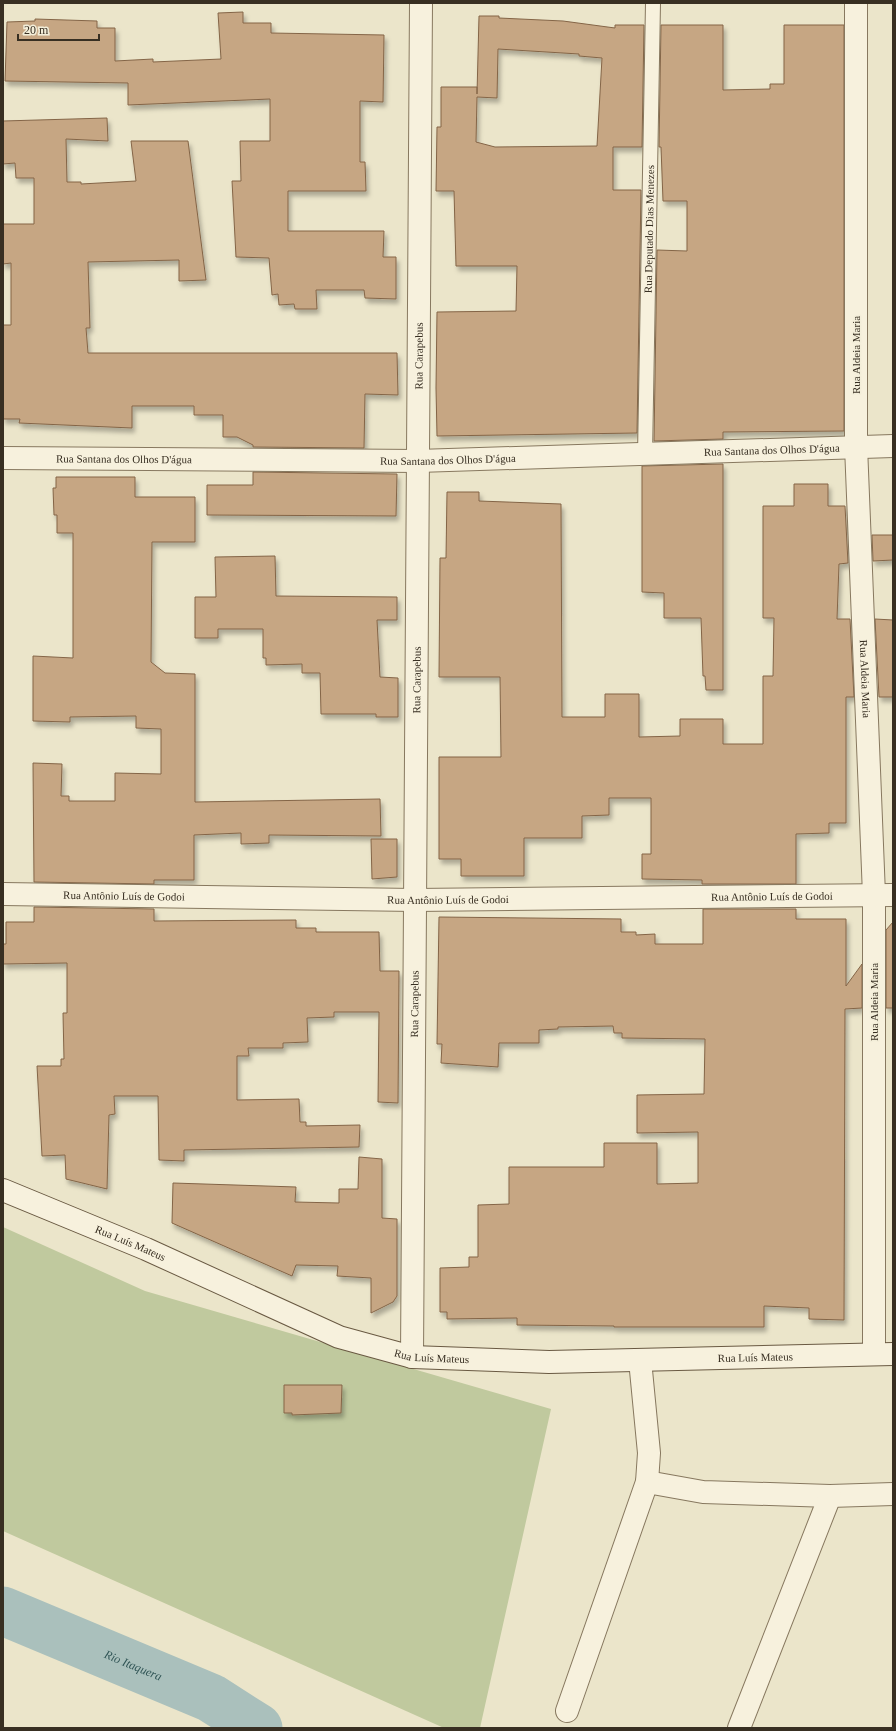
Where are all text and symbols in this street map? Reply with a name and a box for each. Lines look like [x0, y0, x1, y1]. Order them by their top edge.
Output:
scale bar [18, 16, 99, 42]
text: 20 m [24, 23, 49, 37]
street label: Rua Deputado Dias Menezes [642, 165, 656, 293]
street label: Rua Aldeia Maria [850, 316, 862, 394]
street label: Rua Carapebus [412, 323, 425, 390]
street label: Rua Santana dos Olhos D'água [704, 442, 840, 458]
street label: Rua Santana dos Olhos D'água [56, 452, 192, 465]
street label: Rua Santana dos Olhos D'água [380, 452, 516, 467]
street label: Rua Aldeia Maria [858, 639, 873, 718]
street label: Rua Carapebus [410, 646, 423, 714]
street label: Rua Antônio Luís de Godoi [63, 889, 185, 903]
street label: Rua Antônio Luís de Godoi [711, 890, 833, 903]
street label: Rua Antônio Luís de Godoi [387, 893, 509, 906]
street label: Rua Aldeia Maria [868, 963, 880, 1041]
street label: Rua Carapebus [408, 970, 421, 1038]
street label: Rua Luís Mateus [94, 1223, 168, 1263]
street label: Rua Luís Mateus [393, 1346, 469, 1365]
street label: Rua Luís Mateus [718, 1350, 793, 1364]
water label: Rio Itaquera [101, 1647, 164, 1684]

